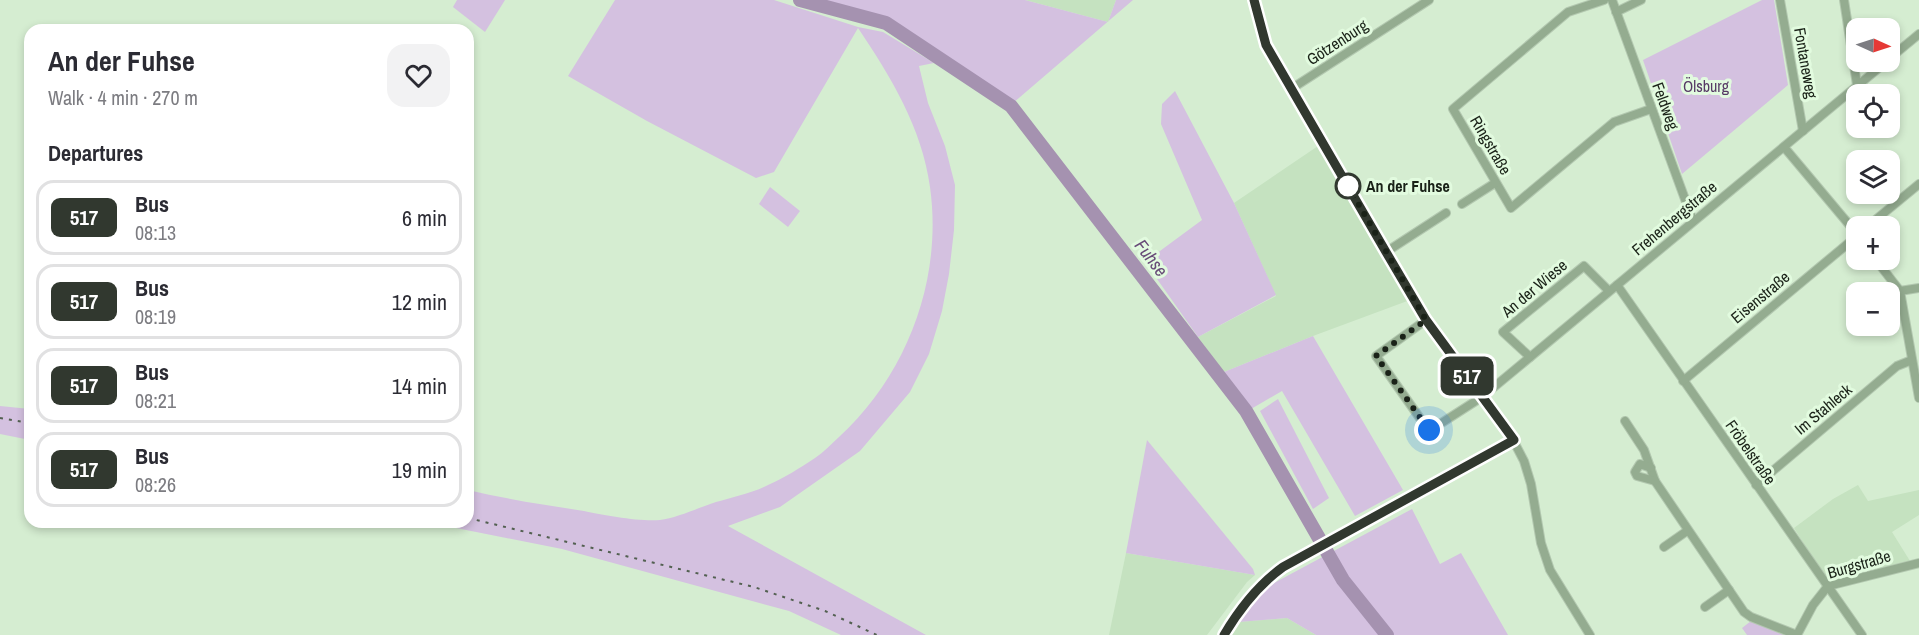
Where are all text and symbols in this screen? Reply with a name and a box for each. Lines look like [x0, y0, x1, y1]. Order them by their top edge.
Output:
street label: Götzenburg [1302, 14, 1372, 70]
north arrow [1846, 18, 1900, 72]
map controls [1846, 18, 1900, 336]
street label: Fontaneweg [1789, 26, 1823, 101]
text: An der Fuhse [48, 42, 195, 80]
button: heart [387, 44, 450, 107]
park label: Ölsburg [1683, 75, 1730, 97]
street label: Feldweg [1647, 79, 1685, 133]
text: Walk · 4 min · 270 m [48, 84, 198, 111]
button: locate [1846, 84, 1900, 138]
street label: Ringstraße [1465, 111, 1517, 179]
text: Departures [48, 138, 143, 168]
button: layers [1846, 150, 1900, 204]
marker: An der Fuhse [1335, 173, 1361, 199]
place label: An der Fuhse [1366, 175, 1450, 197]
street label: Frehenbergstraße [1627, 176, 1721, 260]
text: Bus [135, 189, 169, 219]
text: 517 [70, 203, 98, 232]
text: 6 min [402, 203, 447, 233]
button: + [1846, 216, 1900, 270]
text: 08:13 [135, 219, 176, 246]
water label: Fuhse [1129, 234, 1174, 282]
street label: An der Wiese [1496, 254, 1572, 323]
street label: Eisenstraße [1726, 266, 1794, 328]
text: Bus [135, 273, 169, 303]
button: − [1846, 282, 1900, 336]
text: 517 [70, 287, 98, 316]
text: 12 min [392, 287, 447, 317]
text: 08:19 [135, 303, 176, 330]
line badge: 517 [1432, 356, 1502, 395]
text: Bus [135, 357, 169, 387]
text: 517 [1453, 362, 1481, 391]
text: 517 [70, 371, 98, 400]
text: 14 min [392, 371, 447, 401]
street label: Im Stahleck [1790, 378, 1857, 439]
text: 08:21 [135, 387, 176, 414]
your location [1414, 415, 1444, 445]
street label: Fröbelstraße [1721, 415, 1781, 489]
text: Bus [135, 441, 169, 471]
text: 517 [70, 455, 98, 484]
text: 19 min [392, 455, 447, 485]
text: 08:26 [135, 471, 176, 498]
street label: Burgstraße [1825, 544, 1893, 584]

